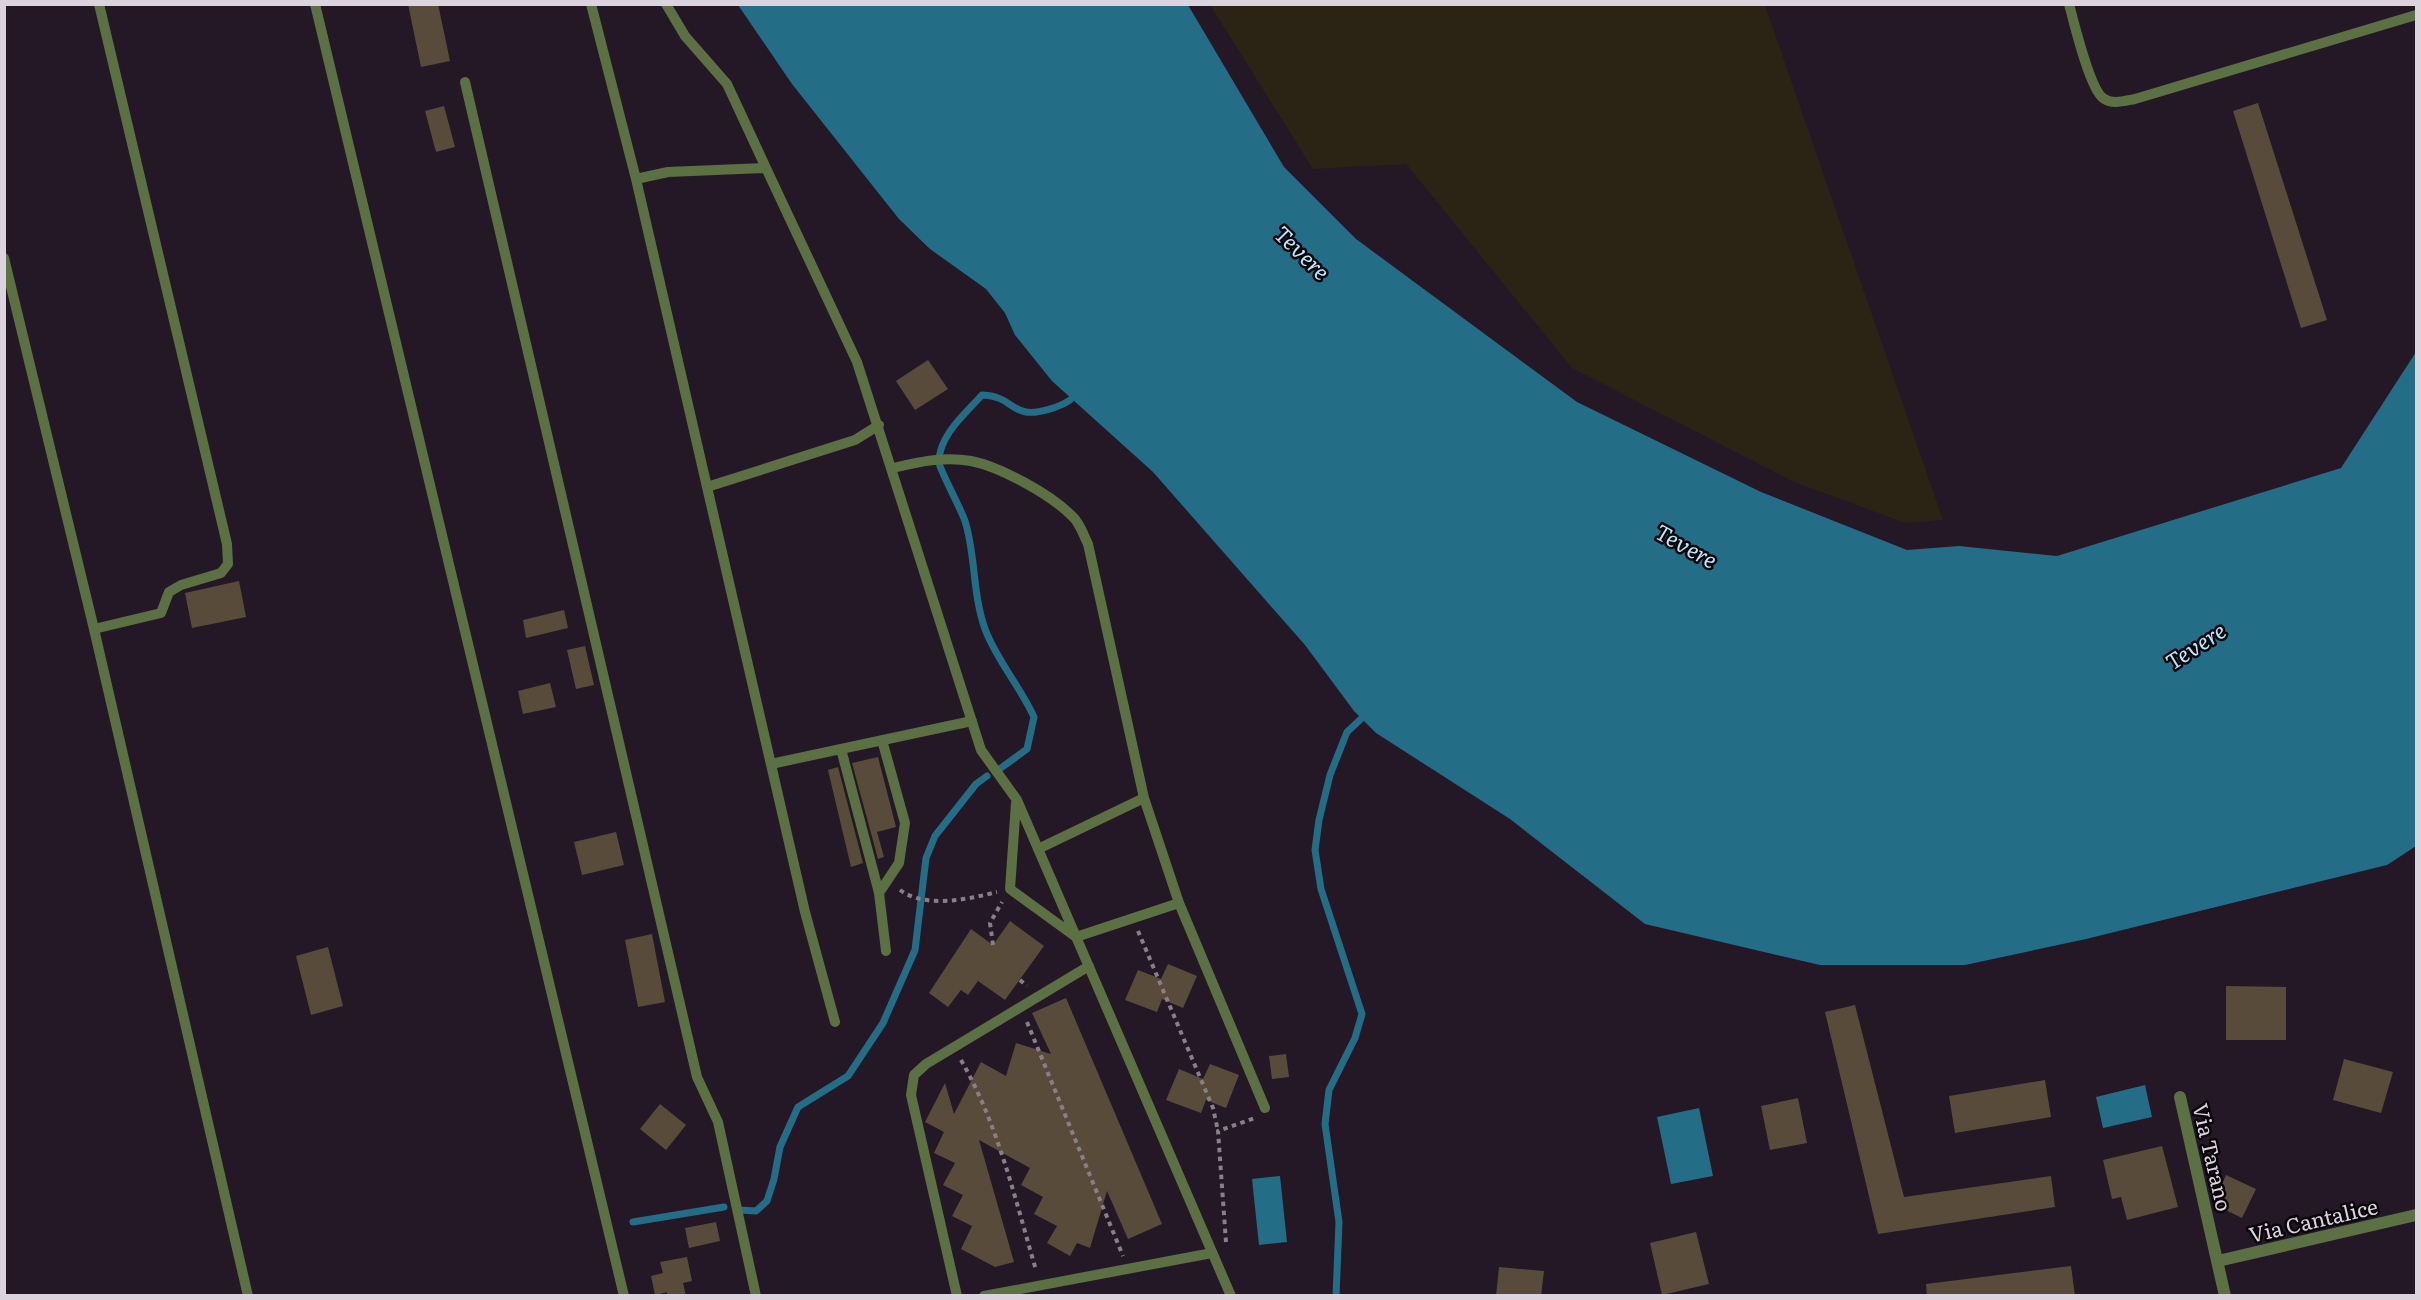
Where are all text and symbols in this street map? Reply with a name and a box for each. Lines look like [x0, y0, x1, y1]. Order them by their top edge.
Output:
water label: Tevere [1268, 217, 1338, 287]
water label: Tevere [1650, 515, 1724, 575]
water label: Tevere [2158, 613, 2232, 677]
street label: Via Tarano [2187, 1100, 2241, 1214]
street label: Via Cantalice [2245, 1189, 2381, 1249]

